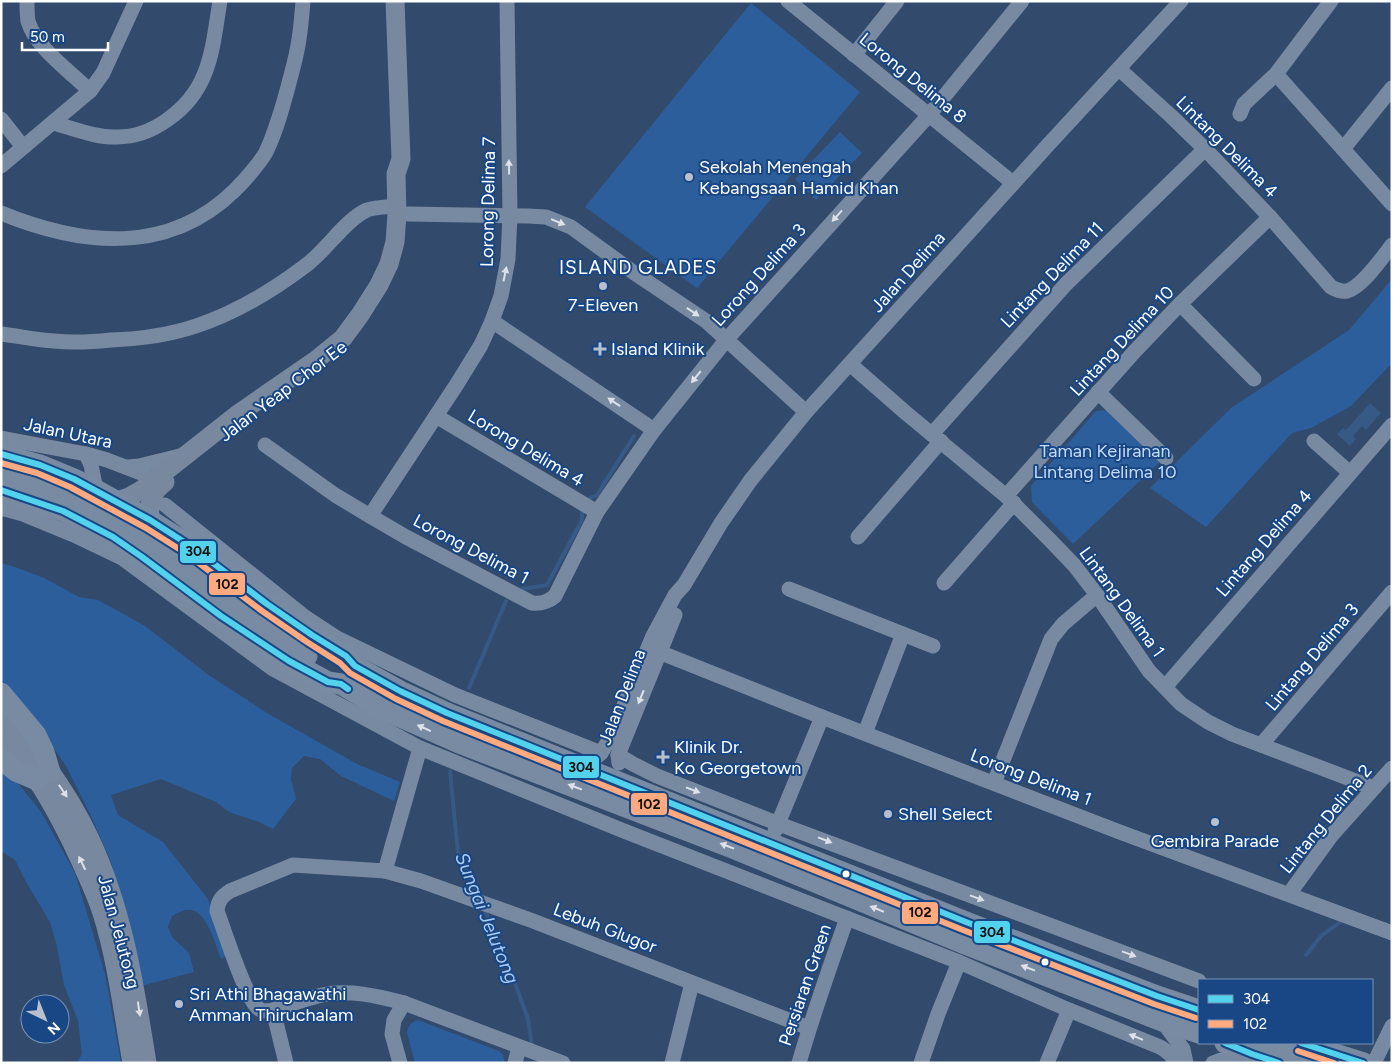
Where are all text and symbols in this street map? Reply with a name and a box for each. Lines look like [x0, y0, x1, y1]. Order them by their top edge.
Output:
scale bar [22, 20, 109, 52]
text: 50 m [30, 28, 65, 46]
street label: Lorong Delima 8 [855, 28, 971, 128]
street label: Lintang Delima 4 [1171, 91, 1283, 203]
street label: Lorong Delima 7 [476, 136, 500, 267]
place label: Sekolah Menengah Kebangsaan Hamid Khan [699, 156, 899, 199]
one-way arrow [505, 158, 513, 174]
marker: Sekolah Menengah Kebangsaan Hamid Khan [683, 171, 695, 183]
one-way arrow [832, 210, 843, 223]
street label: Lintang Delima 11 [996, 217, 1108, 333]
one-way arrow [551, 218, 566, 226]
street label: Lorong Delima 3 [707, 219, 811, 331]
street label: Jalan Delima [866, 227, 950, 317]
district label: ISLAND GLADES [559, 256, 717, 279]
one-way arrow [502, 265, 510, 281]
marker: 7-Eleven [597, 280, 609, 292]
street label: Lintang Delima 10 [1065, 281, 1179, 401]
place label: 7-Eleven [568, 294, 638, 316]
one-way arrow [686, 307, 699, 317]
street label: Jalan Yeap Chor Ee [215, 336, 351, 446]
place label: Island Klinik [611, 338, 705, 360]
marker: Island Klinik [593, 342, 607, 356]
one-way arrow [691, 370, 702, 383]
one-way arrow [607, 397, 621, 407]
street label: Lorong Delima 4 [464, 405, 588, 491]
street label: Jalan Utara [22, 413, 114, 453]
park label: Taman Kejiranan Lintang Delima 10 [1034, 440, 1176, 483]
street label: Lintang Delima 4 [1211, 485, 1317, 601]
street label: Lorong Delima 1 [409, 509, 533, 589]
line badge: 304 [179, 540, 217, 564]
street label: Lintang Delima 1 [1075, 542, 1169, 662]
text: 304 [185, 543, 211, 560]
line badge: 102 [208, 572, 246, 596]
text: 102 [215, 576, 239, 593]
street label: Lintang Delima 3 [1261, 599, 1363, 715]
street label: Jalan Delima [594, 646, 650, 748]
one-way arrow [636, 690, 644, 704]
one-way arrow [417, 723, 431, 731]
place label: Klinik Dr. Ko Georgetown [674, 736, 801, 779]
street label: Lorong Delima 1 [967, 744, 1095, 810]
marker: Klinik Dr. Ko Georgetown [656, 750, 670, 764]
line badge: 304 [562, 755, 600, 779]
text: 304 [568, 759, 594, 776]
street label: Lintang Delima 2 [1275, 760, 1377, 878]
one-way arrow [568, 783, 583, 791]
one-way arrow [58, 784, 68, 798]
one-way arrow [686, 787, 701, 794]
line badge: 102 [630, 792, 668, 816]
text: 102 [637, 796, 661, 813]
place label: Shell Select [898, 803, 993, 825]
marker: Shell Select [882, 808, 894, 820]
marker: Gembira Parade [1209, 816, 1221, 828]
place label: Gembira Parade [1151, 830, 1279, 852]
one-way arrow [817, 837, 832, 845]
one-way arrow [719, 842, 734, 850]
water label: Sungai Jelutong [450, 849, 524, 987]
one-way arrow [78, 856, 86, 871]
unlabelled marker [841, 869, 851, 879]
street label: Jalan Jelutong [93, 873, 145, 991]
one-way arrow [969, 895, 984, 902]
street label: Lebuh Glugor [550, 898, 660, 958]
line badge: 102 [901, 901, 939, 925]
one-way arrow [870, 904, 884, 912]
text: 102 [908, 904, 932, 921]
line badge: 304 [973, 920, 1011, 944]
street label: Persiaran Green [774, 921, 836, 1049]
text: 304 [979, 924, 1005, 941]
one-way arrow [1122, 950, 1137, 958]
unlabelled marker [1040, 957, 1050, 967]
one-way arrow [1020, 964, 1035, 972]
legend [1198, 979, 1373, 1044]
place label: Sri Athi Bhagawathi Amman Thiruchalam [189, 983, 353, 1026]
text: 304 [1243, 990, 1270, 1008]
north arrow [20, 994, 70, 1044]
marker: Sri Athi Bhagawathi Amman Thiruchalam [173, 998, 185, 1010]
one-way arrow [135, 1002, 143, 1018]
text: 102 [1243, 1015, 1267, 1033]
text: N [44, 1018, 63, 1038]
one-way arrow [1128, 1033, 1143, 1040]

